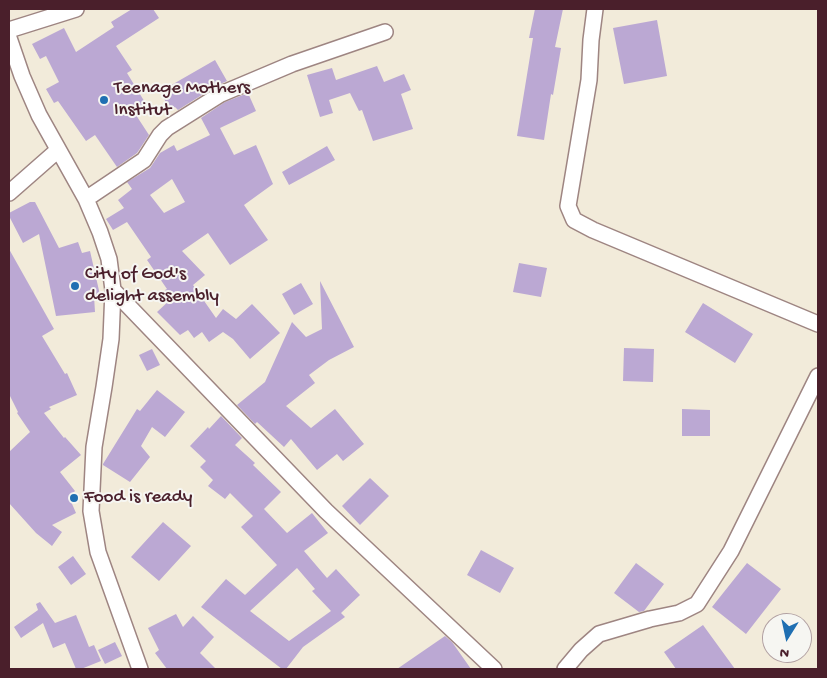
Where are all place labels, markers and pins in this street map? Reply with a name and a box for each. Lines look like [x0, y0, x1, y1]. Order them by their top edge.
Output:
place label: Teenage Mothers Institut [114, 78, 250, 122]
marker: Teenage Mothers Institut [98, 94, 110, 106]
place label: City of God's delight assembly [85, 264, 219, 308]
marker: City of God's delight assembly [69, 280, 81, 292]
place label: Food is ready [84, 487, 192, 509]
marker: Food is ready [68, 492, 80, 504]

